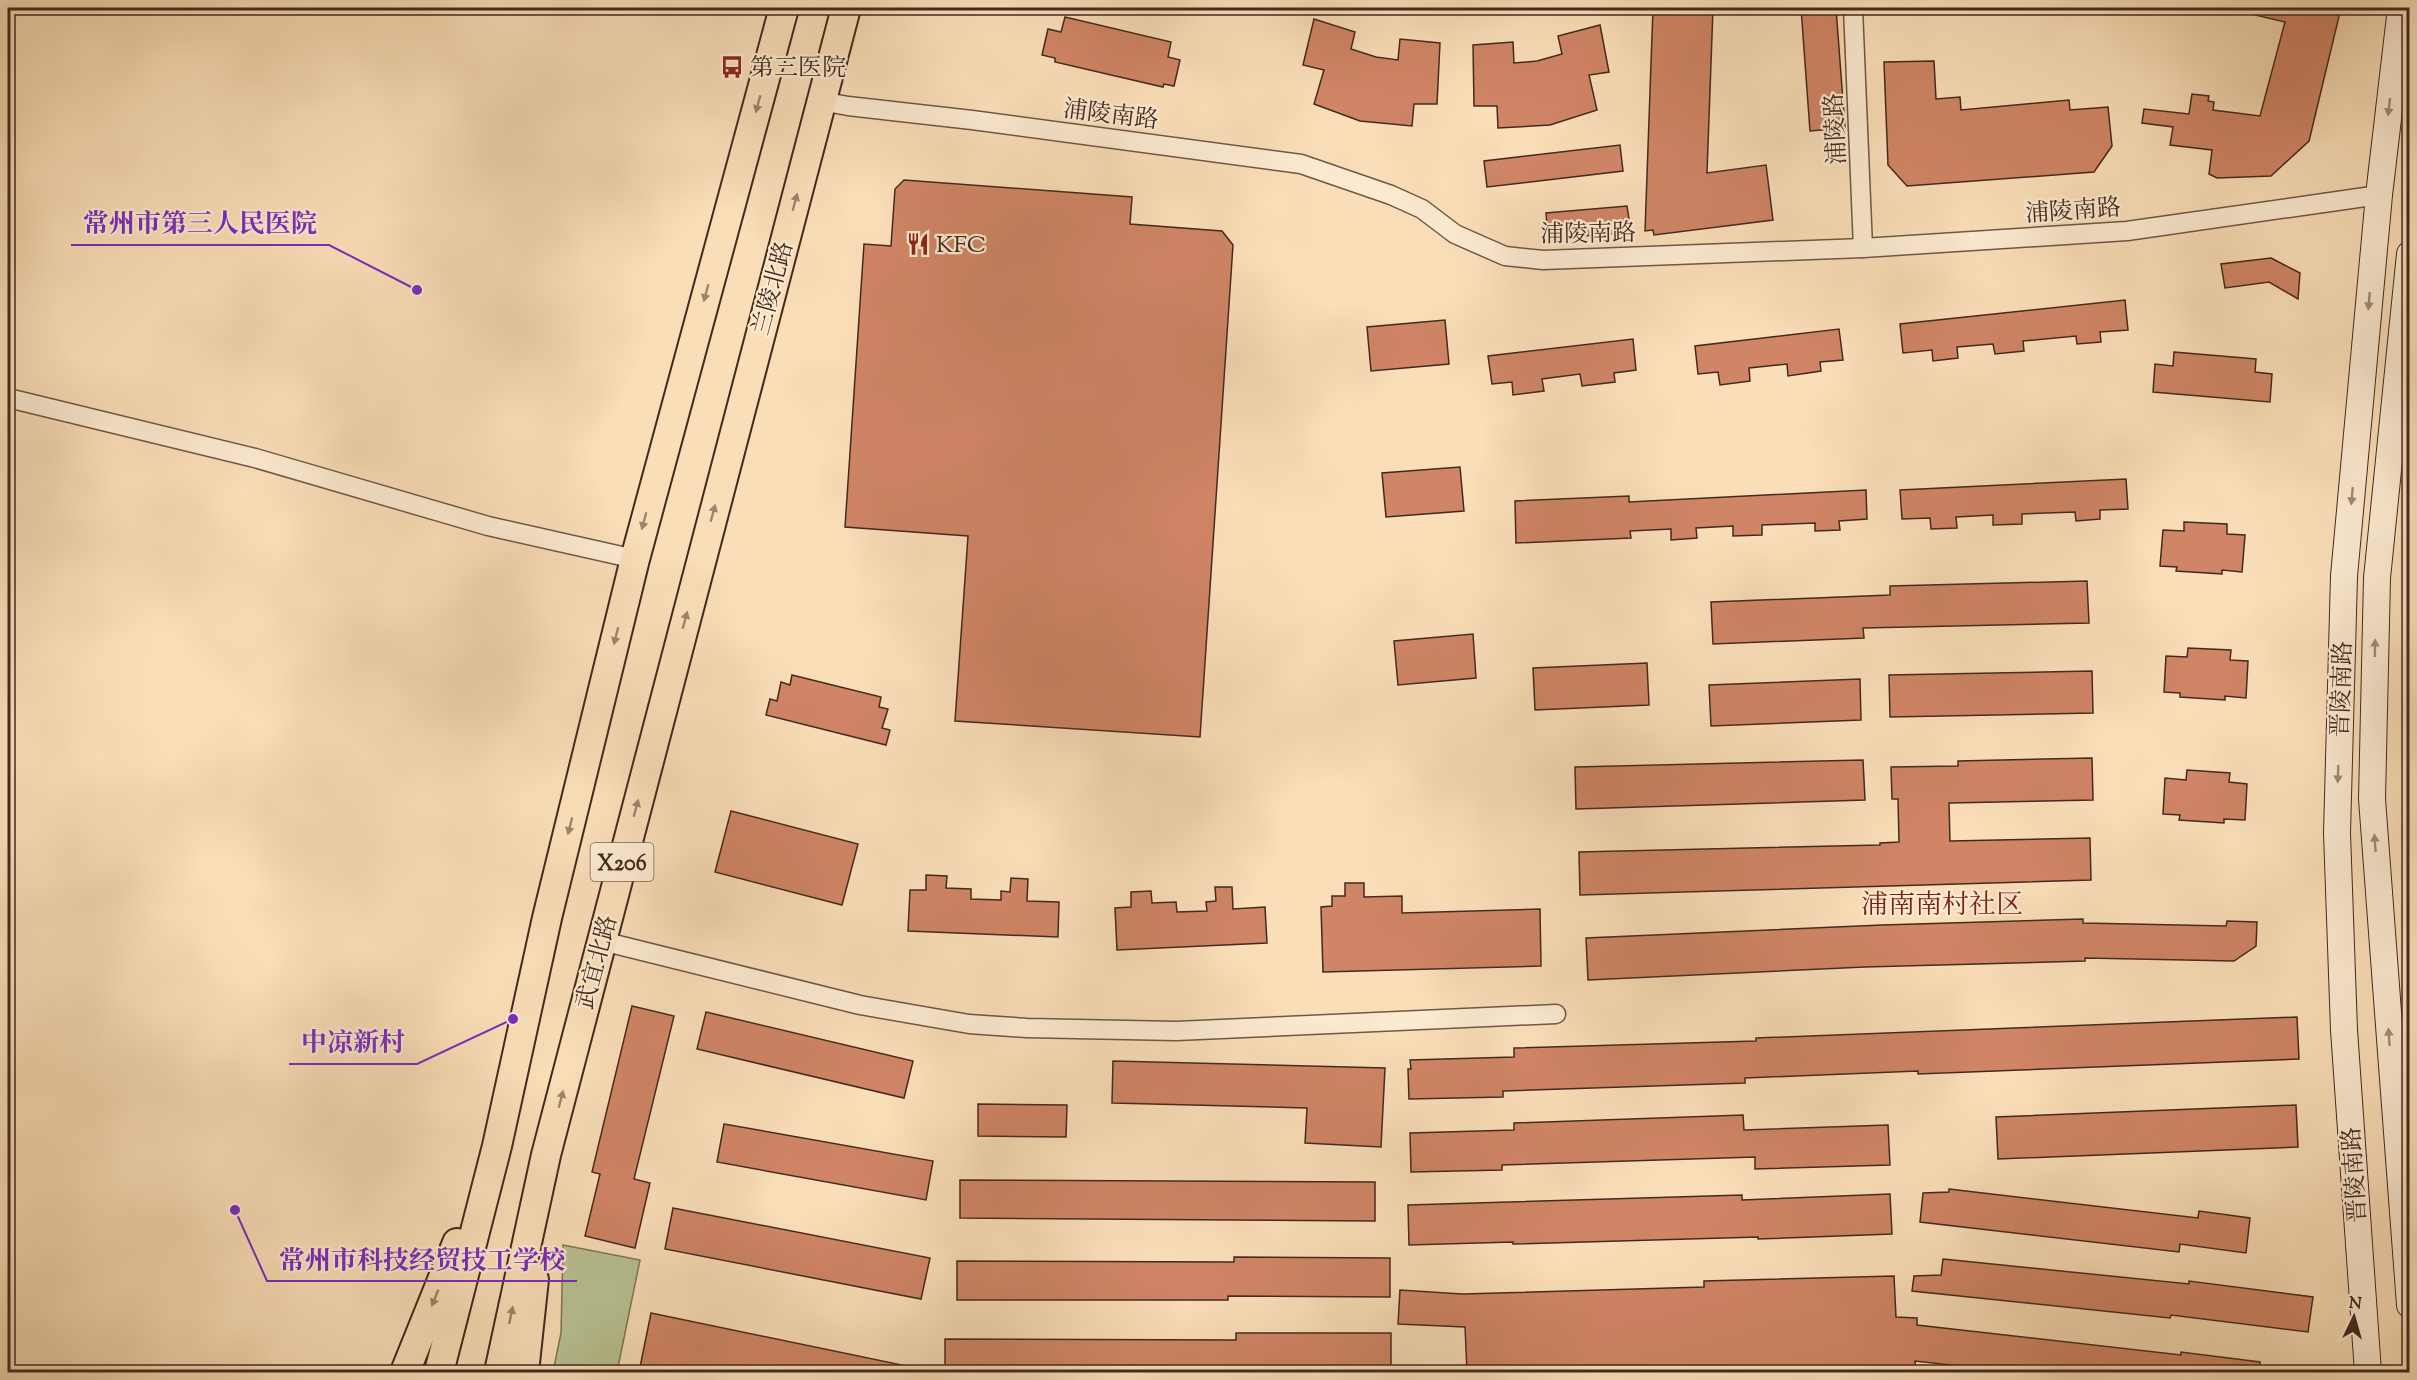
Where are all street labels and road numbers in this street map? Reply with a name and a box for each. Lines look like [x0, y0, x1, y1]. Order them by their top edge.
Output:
street label: 浦陵路 [1818, 92, 1856, 166]
street label: 浦陵南路 [1061, 93, 1160, 139]
street label: 浦陵南路 [2024, 192, 2122, 232]
street label: 浦陵南路 [1540, 217, 1636, 253]
street label: 兰陵北路 [745, 238, 803, 339]
street label: 晋陵南路 [2324, 641, 2362, 738]
road number: X206 [590, 843, 654, 881]
street label: 武宜北路 [569, 912, 627, 1013]
street label: 晋陵南路 [2336, 1126, 2376, 1224]

